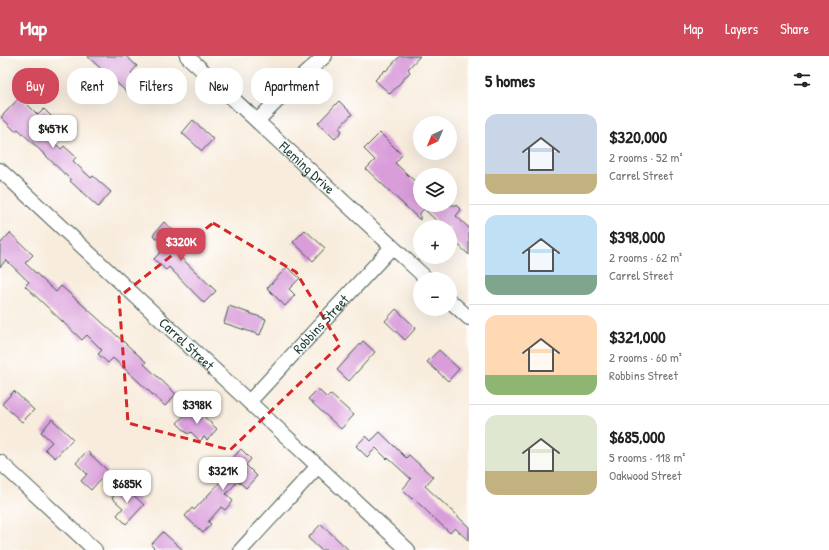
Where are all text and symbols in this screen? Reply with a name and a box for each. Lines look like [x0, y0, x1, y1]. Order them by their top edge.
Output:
text: Map [20, 15, 47, 41]
text: Map [683, 19, 703, 38]
text: Layers [725, 19, 758, 38]
text: Share [780, 19, 809, 38]
chip: Buy [12, 68, 59, 104]
chip: Rent [67, 68, 118, 104]
chip: Filters [126, 68, 187, 104]
chip: New [195, 68, 243, 104]
chip: Apartment [251, 68, 333, 104]
text: 5 homes [485, 69, 535, 92]
icon: filters [791, 69, 813, 91]
pin: $457K [25, 115, 81, 149]
north arrow [413, 116, 457, 160]
map controls [413, 116, 457, 316]
text: $457K [38, 119, 68, 137]
text: $320,000 [609, 125, 667, 148]
icon: home [517, 130, 565, 178]
street label: Fleming Drive [275, 136, 340, 198]
text: 2 rooms · 52 m² [609, 148, 682, 166]
text: Carrel Street [609, 166, 673, 184]
button: layers [413, 168, 457, 212]
button: + [413, 220, 457, 264]
text: $398,000 [609, 225, 665, 248]
pin: $320K [153, 228, 209, 262]
icon: home [517, 231, 565, 279]
text: $320K [165, 232, 197, 250]
text: 2 rooms · 62 m² [609, 248, 682, 266]
text: Carrel Street [609, 266, 673, 284]
button: − [413, 272, 457, 316]
street label: Robbins Street [288, 290, 353, 358]
street label: Carrel Street [155, 313, 219, 374]
text: $321,000 [609, 325, 666, 348]
icon: home [517, 331, 565, 379]
text: 2 rooms · 60 m² [609, 348, 682, 366]
text: Robbins Street [609, 366, 678, 384]
pin: $398K [169, 391, 225, 425]
text: $398K [182, 395, 212, 413]
text: $685,000 [609, 425, 665, 448]
icon: home [517, 431, 565, 479]
text: 5 rooms · 118 m² [609, 448, 685, 466]
pin: $321K [195, 457, 251, 491]
text: $321K [208, 461, 238, 479]
text: Oakwood Street [609, 466, 682, 484]
pin: $685K [99, 470, 155, 504]
text: $685K [112, 474, 142, 492]

